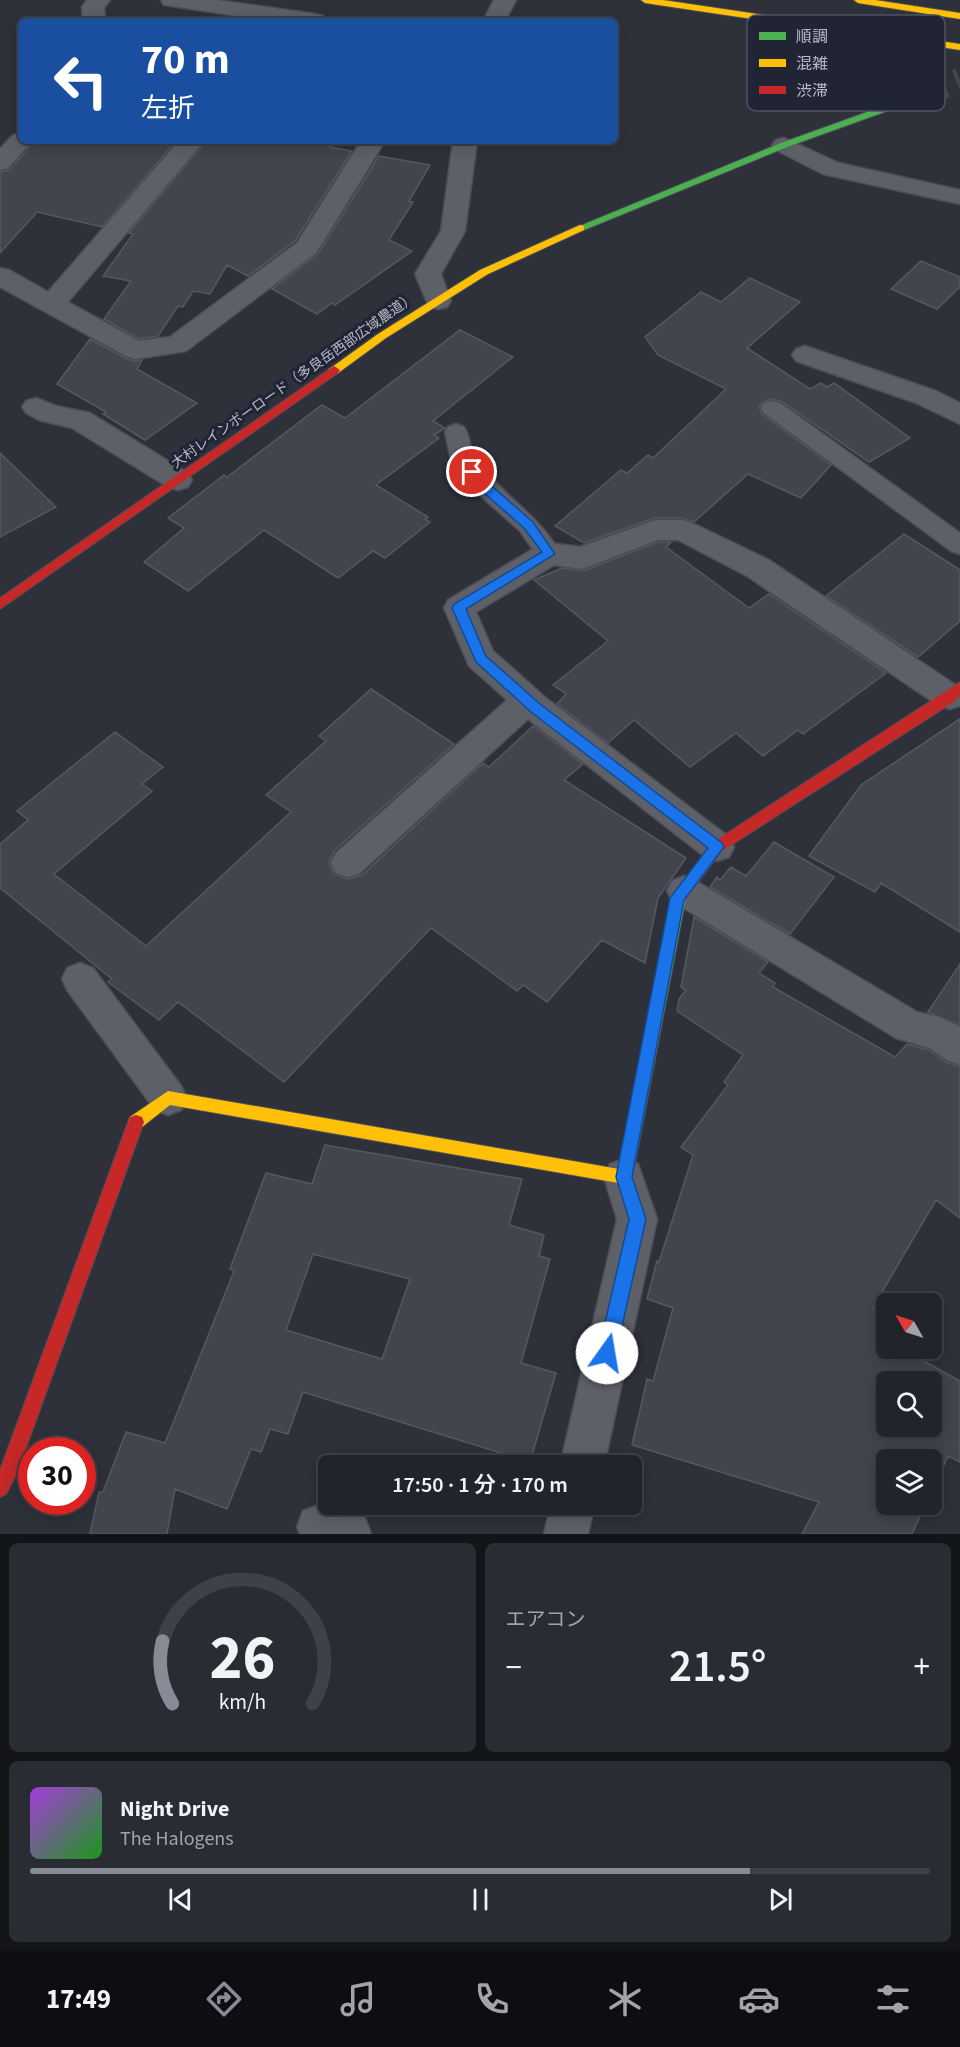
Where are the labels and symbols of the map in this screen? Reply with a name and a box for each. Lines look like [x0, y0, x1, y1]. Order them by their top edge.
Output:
legend [747, 15, 945, 111]
text: 順調 [796, 26, 828, 48]
text: 混雑 [796, 53, 828, 75]
text: 渋滞 [796, 80, 828, 102]
street label: 大村レインボーロード（多良岳西部広域農道） [167, 288, 420, 473]
pin [446, 446, 497, 497]
north arrow [876, 1293, 942, 1359]
position arrow [575, 1321, 639, 1385]
speed limit sign: 30 [18, 1437, 96, 1515]

